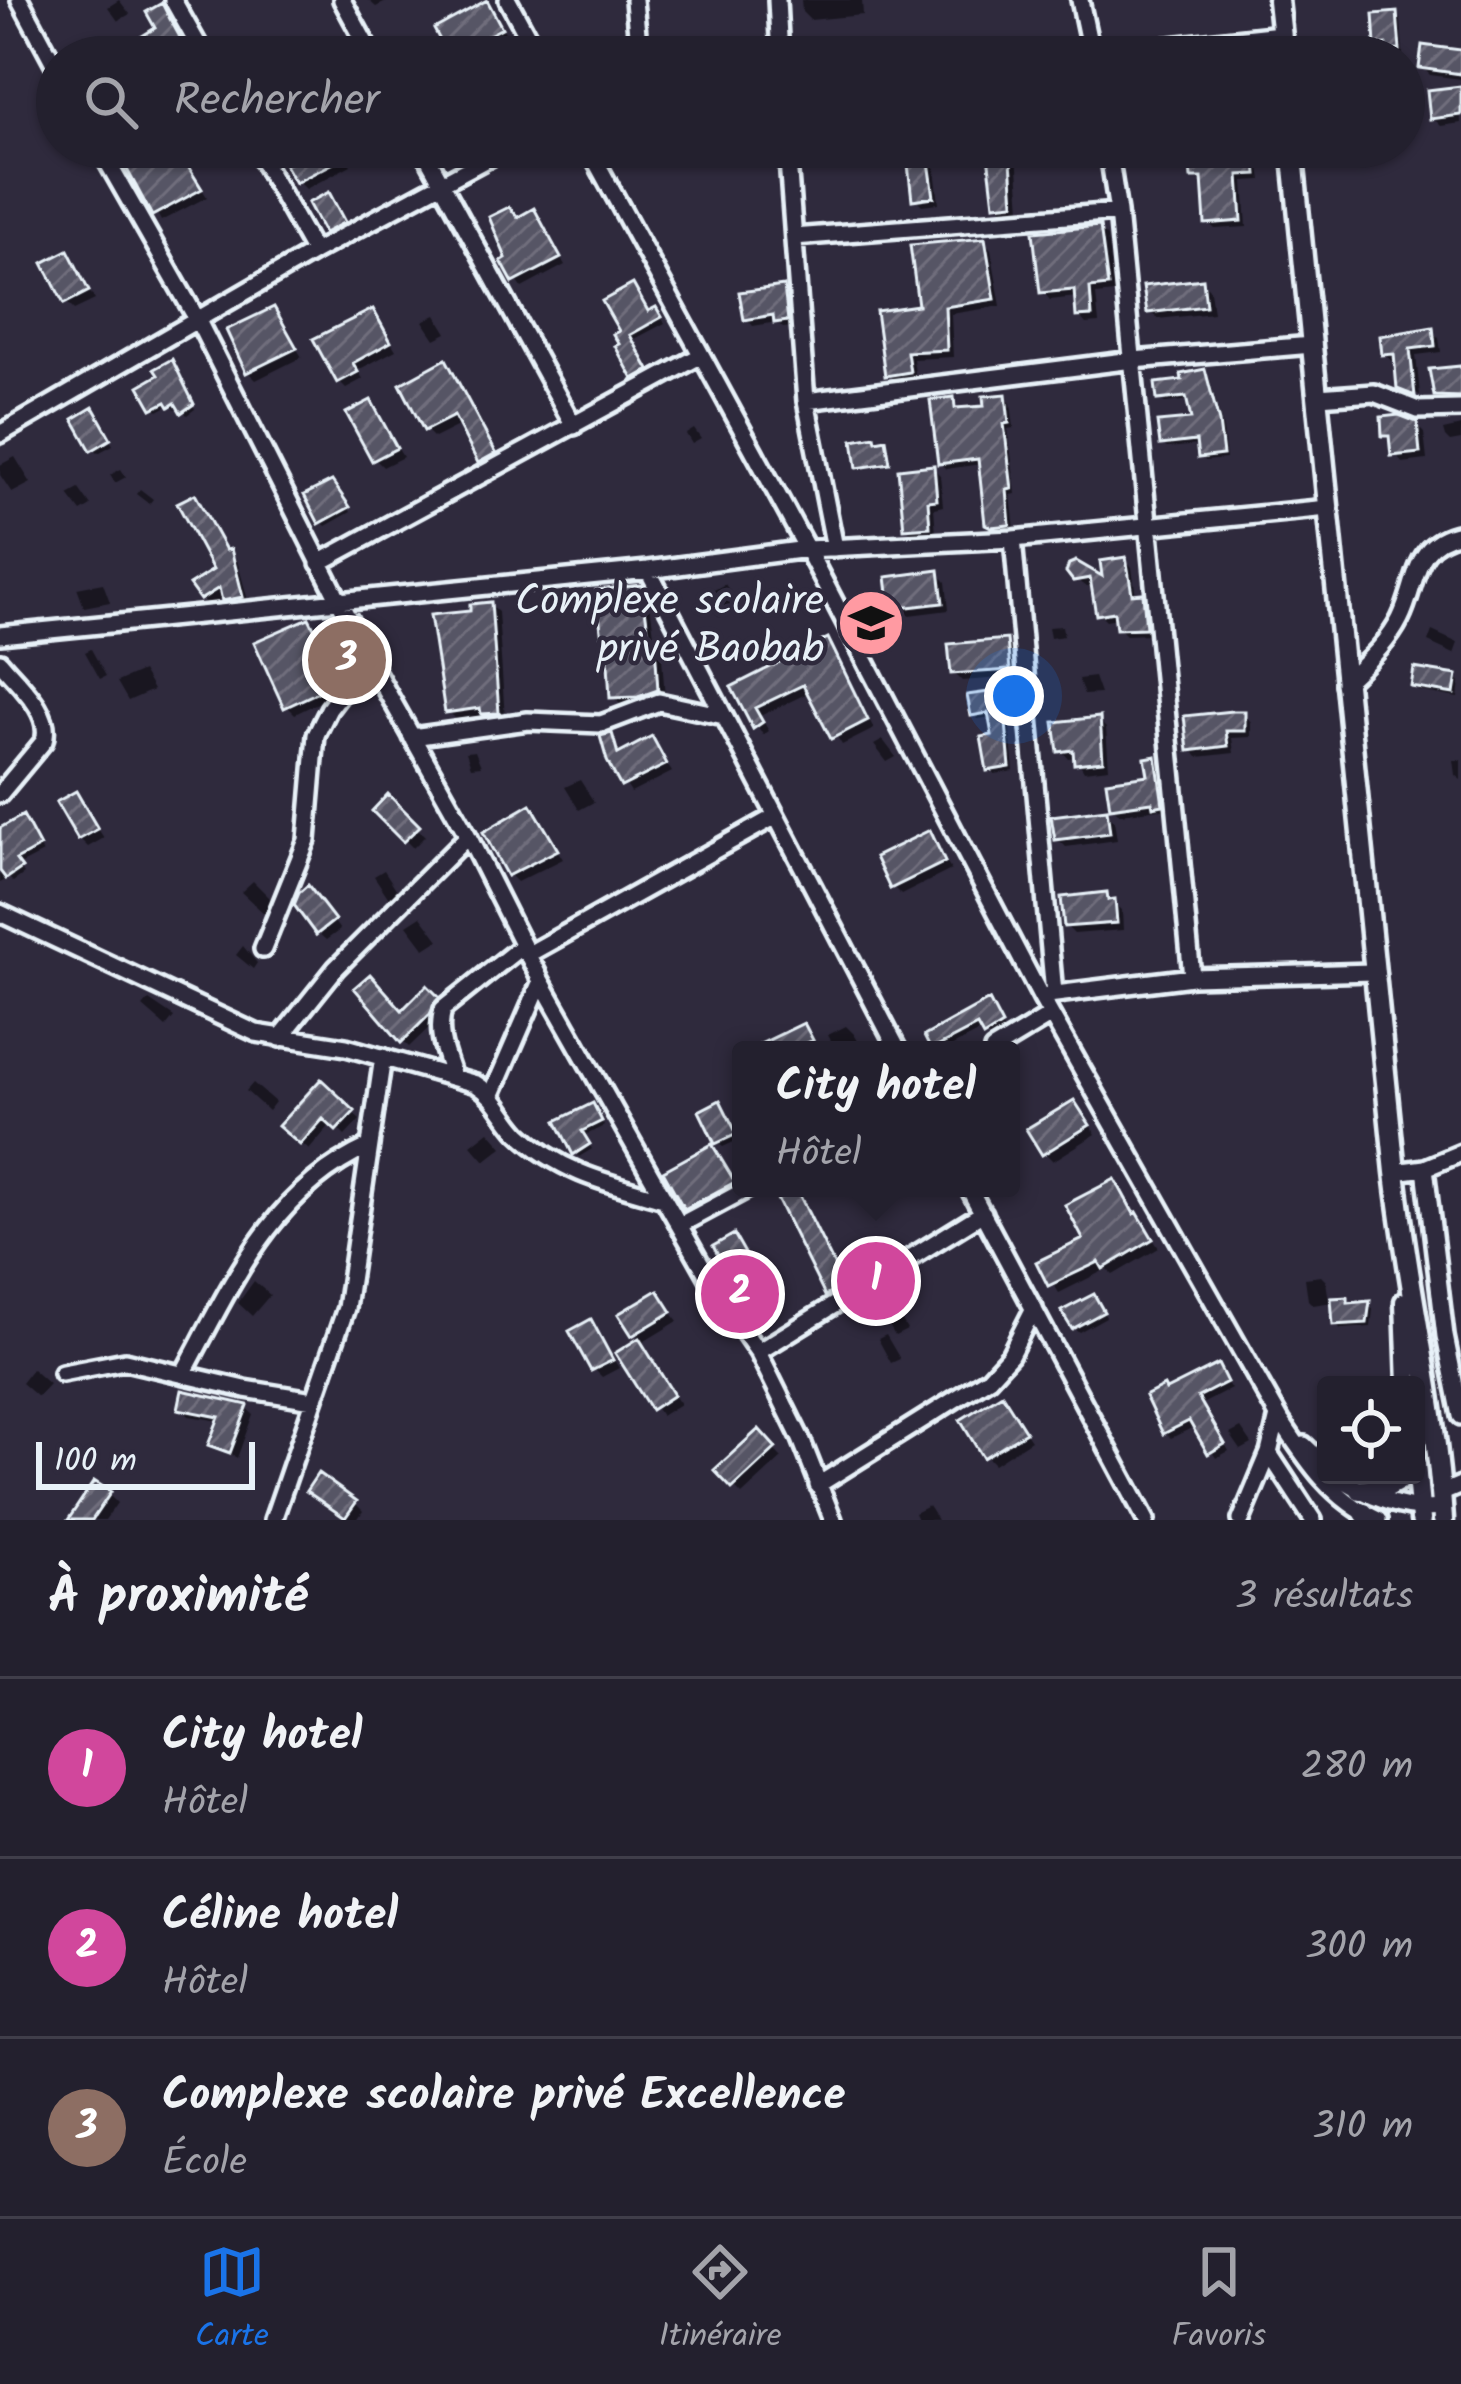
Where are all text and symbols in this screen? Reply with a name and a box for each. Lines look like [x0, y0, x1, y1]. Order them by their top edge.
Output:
search box [36, 36, 1425, 168]
text: Rechercher [174, 66, 379, 138]
icon: search [78, 69, 144, 135]
place label: Complexe scolaire privé Baobab [515, 569, 824, 684]
school or university icon: Complexe scolaire privé Baobab [836, 588, 906, 658]
pin: 3 [308, 615, 386, 705]
your location [984, 666, 1044, 726]
popup [732, 1041, 1020, 1197]
text: City hotel [776, 1052, 976, 1124]
text: Hôtel [776, 1124, 862, 1186]
pin: 1 [837, 1236, 915, 1326]
pin: 2 [701, 1249, 779, 1339]
map controls [1317, 1376, 1425, 1484]
button: locate [1317, 1376, 1425, 1484]
scale bar [36, 1436, 255, 1489]
text: 100 m [54, 1436, 137, 1489]
text: À proximité [48, 1558, 308, 1639]
text: 3 résultats [1235, 1567, 1413, 1629]
text: City hotel [162, 1701, 363, 1773]
text: 1 [81, 1737, 93, 1799]
text: 280 m [1301, 1737, 1413, 1799]
text: Hôtel [162, 1773, 248, 1835]
text: Céline hotel [162, 1881, 398, 1953]
text: 2 [76, 1917, 98, 1979]
text: 300 m [1305, 1917, 1413, 1979]
text: Hôtel [162, 1953, 248, 2015]
text: Complexe scolaire privé Excellence [162, 2061, 845, 2133]
text: 3 [76, 2097, 98, 2159]
text: 310 m [1312, 2097, 1413, 2159]
text: École [162, 2133, 247, 2195]
tab: Carte [195, 2239, 269, 2364]
tab: Itinéraire [659, 2239, 782, 2364]
tab: Favoris [1172, 2239, 1266, 2364]

